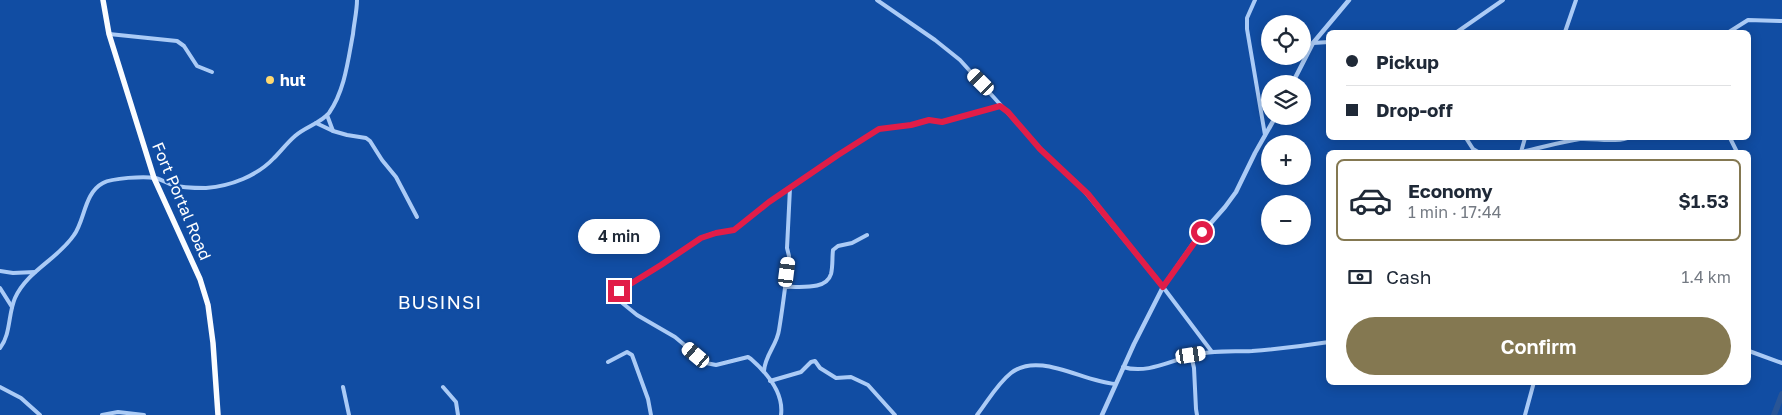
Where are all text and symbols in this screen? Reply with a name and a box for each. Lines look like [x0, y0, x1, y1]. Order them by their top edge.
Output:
map controls [1261, 15, 1311, 245]
button: locate [1261, 15, 1311, 65]
text: Pickup [1376, 50, 1439, 73]
car [965, 66, 996, 98]
place label: hut [280, 70, 306, 90]
marker: hut [264, 74, 276, 86]
button: layers [1261, 75, 1311, 125]
text: Drop-off [1376, 98, 1453, 121]
button: + [1261, 135, 1311, 185]
street label: Fort Portal Road [148, 139, 216, 263]
icon: car [1348, 178, 1393, 223]
text: Economy [1408, 179, 1493, 202]
text: $1.53 [1678, 189, 1729, 212]
button: − [1261, 195, 1311, 245]
text: 1 min · 17:44 [1408, 202, 1501, 222]
callout: 4 min [578, 218, 660, 254]
route start [1191, 221, 1213, 243]
text: 4 min [598, 226, 640, 246]
car [777, 256, 796, 288]
icon: cash [1346, 263, 1374, 291]
text: Cash [1386, 265, 1431, 288]
text: 1.4 km [1681, 267, 1731, 287]
route end [608, 280, 630, 302]
district label: BUSINSI [398, 290, 482, 313]
button: Confirm [1346, 317, 1731, 375]
car [679, 340, 712, 370]
car [1175, 345, 1206, 365]

